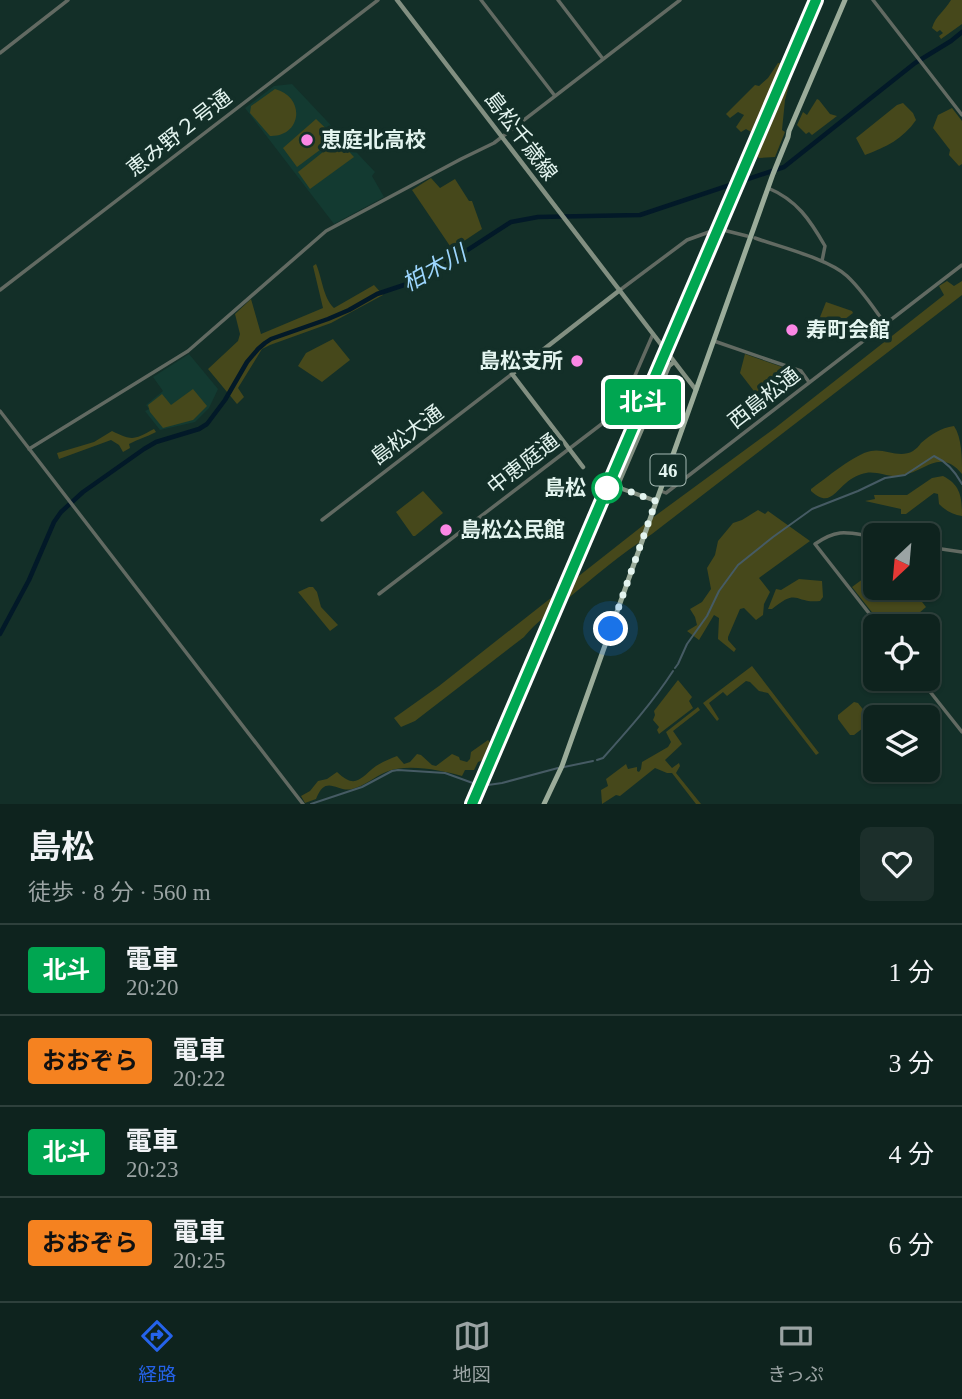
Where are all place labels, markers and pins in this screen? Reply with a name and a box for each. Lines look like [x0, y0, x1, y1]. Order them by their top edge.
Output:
place label: 恵庭北高校 [321, 128, 426, 152]
marker: 恵庭北高校 [299, 132, 315, 148]
place label: 寿町会館 [806, 318, 890, 342]
marker: 寿町会館 [784, 322, 800, 338]
place label: 島松支所 [479, 349, 563, 373]
marker: 島松支所 [569, 353, 585, 369]
marker: 島松 [592, 473, 622, 503]
place label: 島松 [544, 476, 586, 500]
place label: 島松公民館 [460, 518, 565, 542]
marker: 島松公民館 [438, 522, 454, 538]

